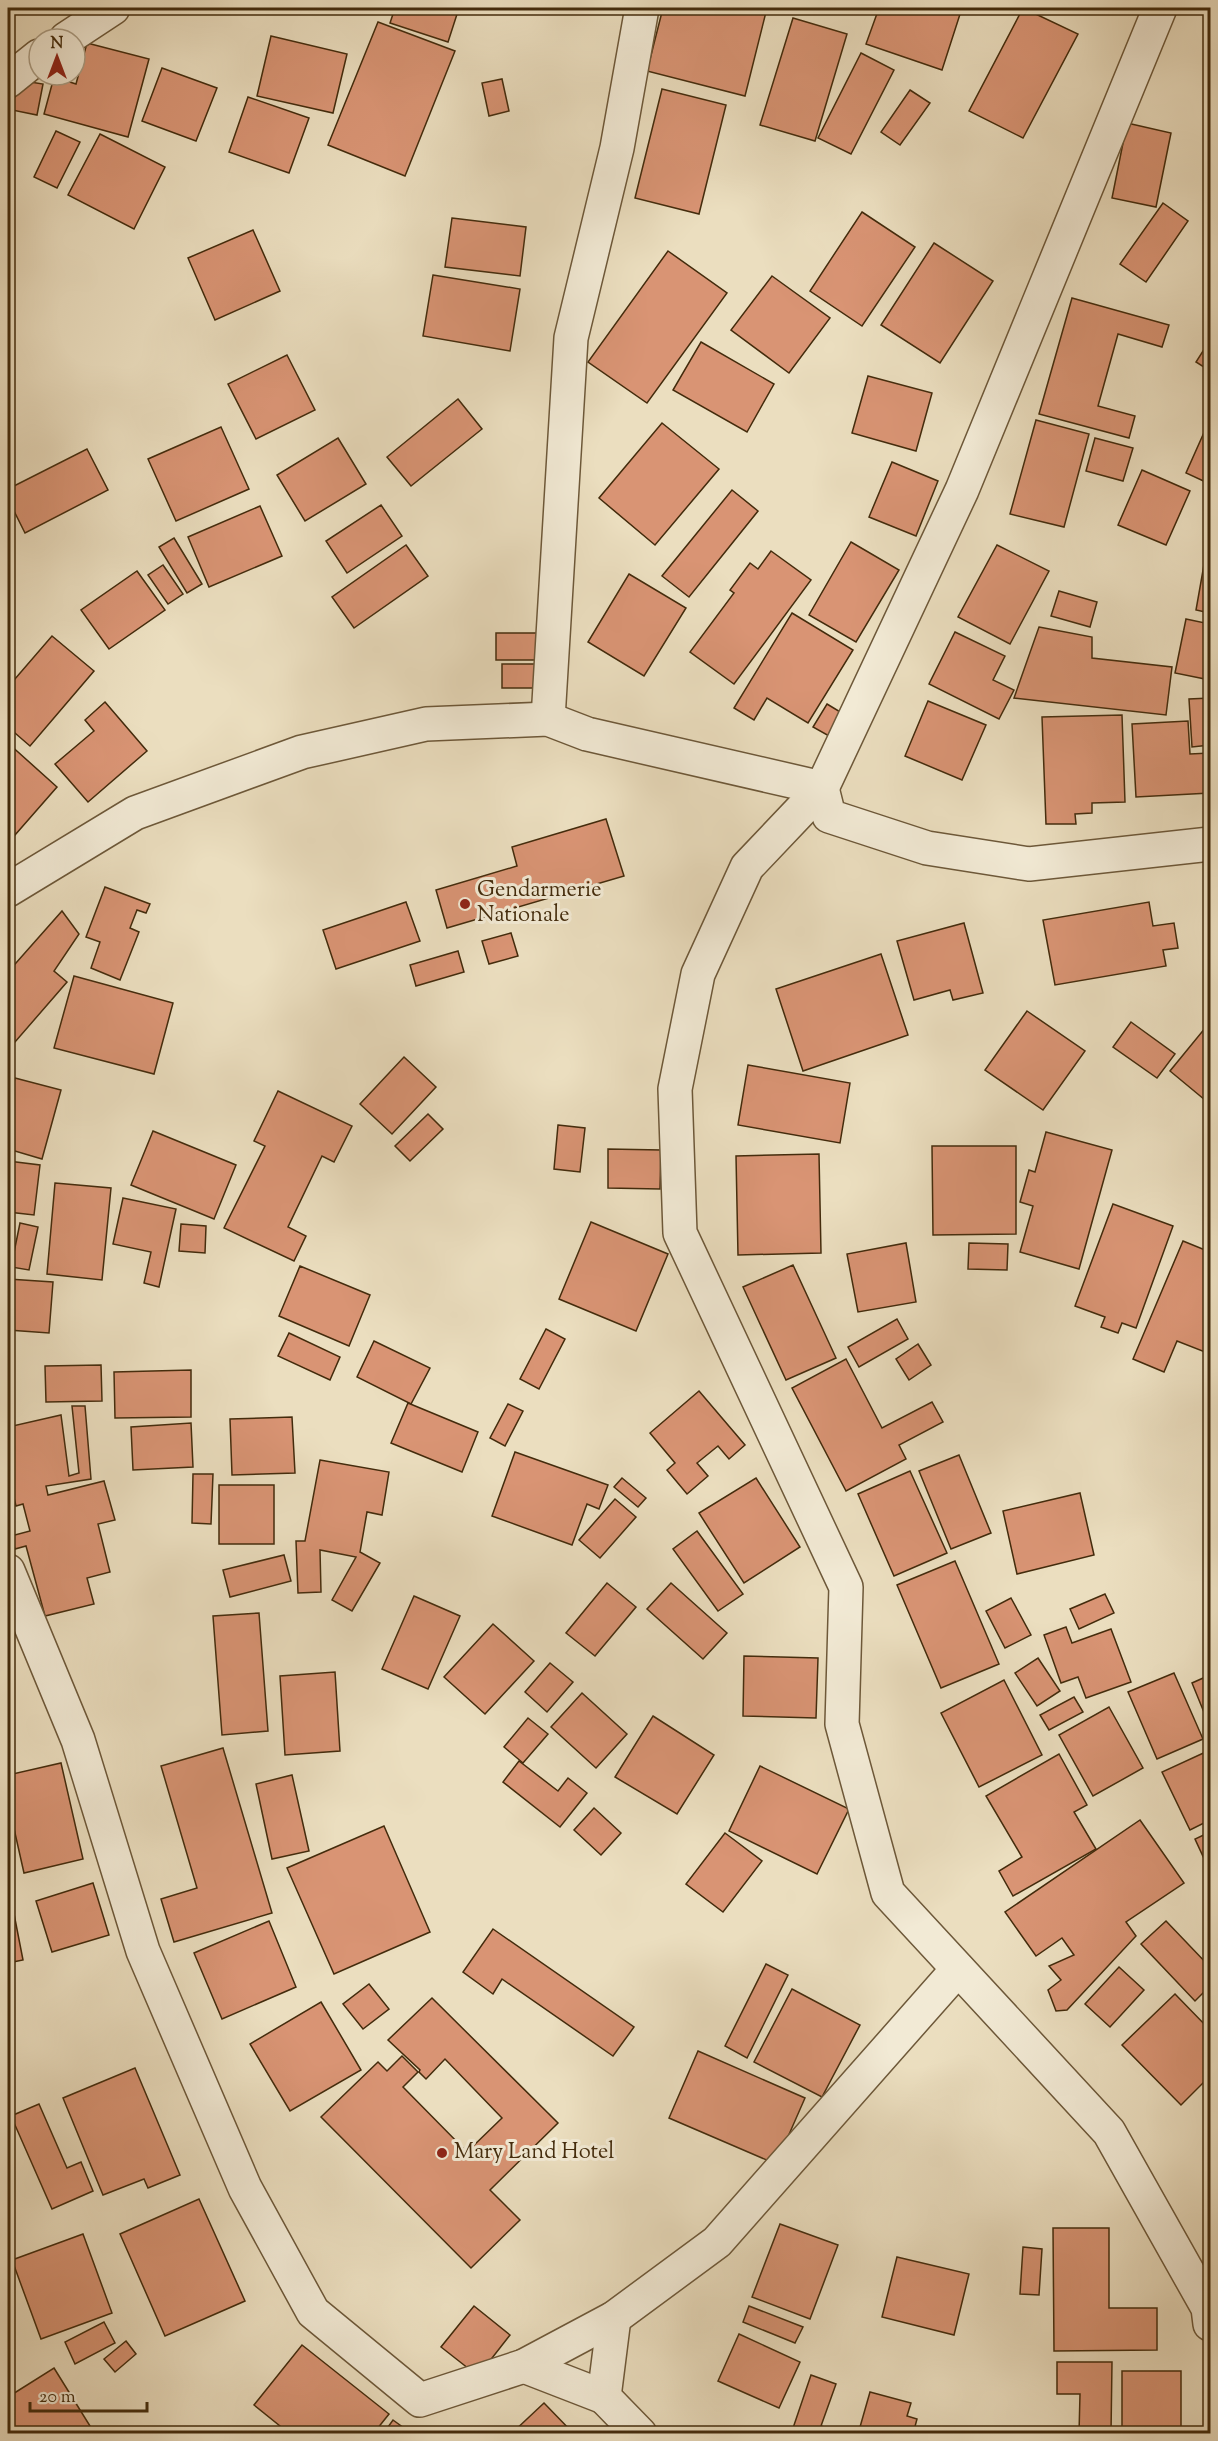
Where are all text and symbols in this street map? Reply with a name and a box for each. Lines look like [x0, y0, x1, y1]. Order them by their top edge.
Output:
north arrow [27, 27, 87, 87]
text: N [51, 33, 64, 56]
place label: Gendarmerie Nationale [477, 875, 601, 932]
marker: Gendarmerie Nationale [458, 897, 472, 911]
place label: Mary Land Hotel [454, 2137, 614, 2169]
marker: Mary Land Hotel [435, 2146, 449, 2160]
scale bar [30, 2375, 147, 2413]
text: 20 m [39, 2385, 76, 2411]

